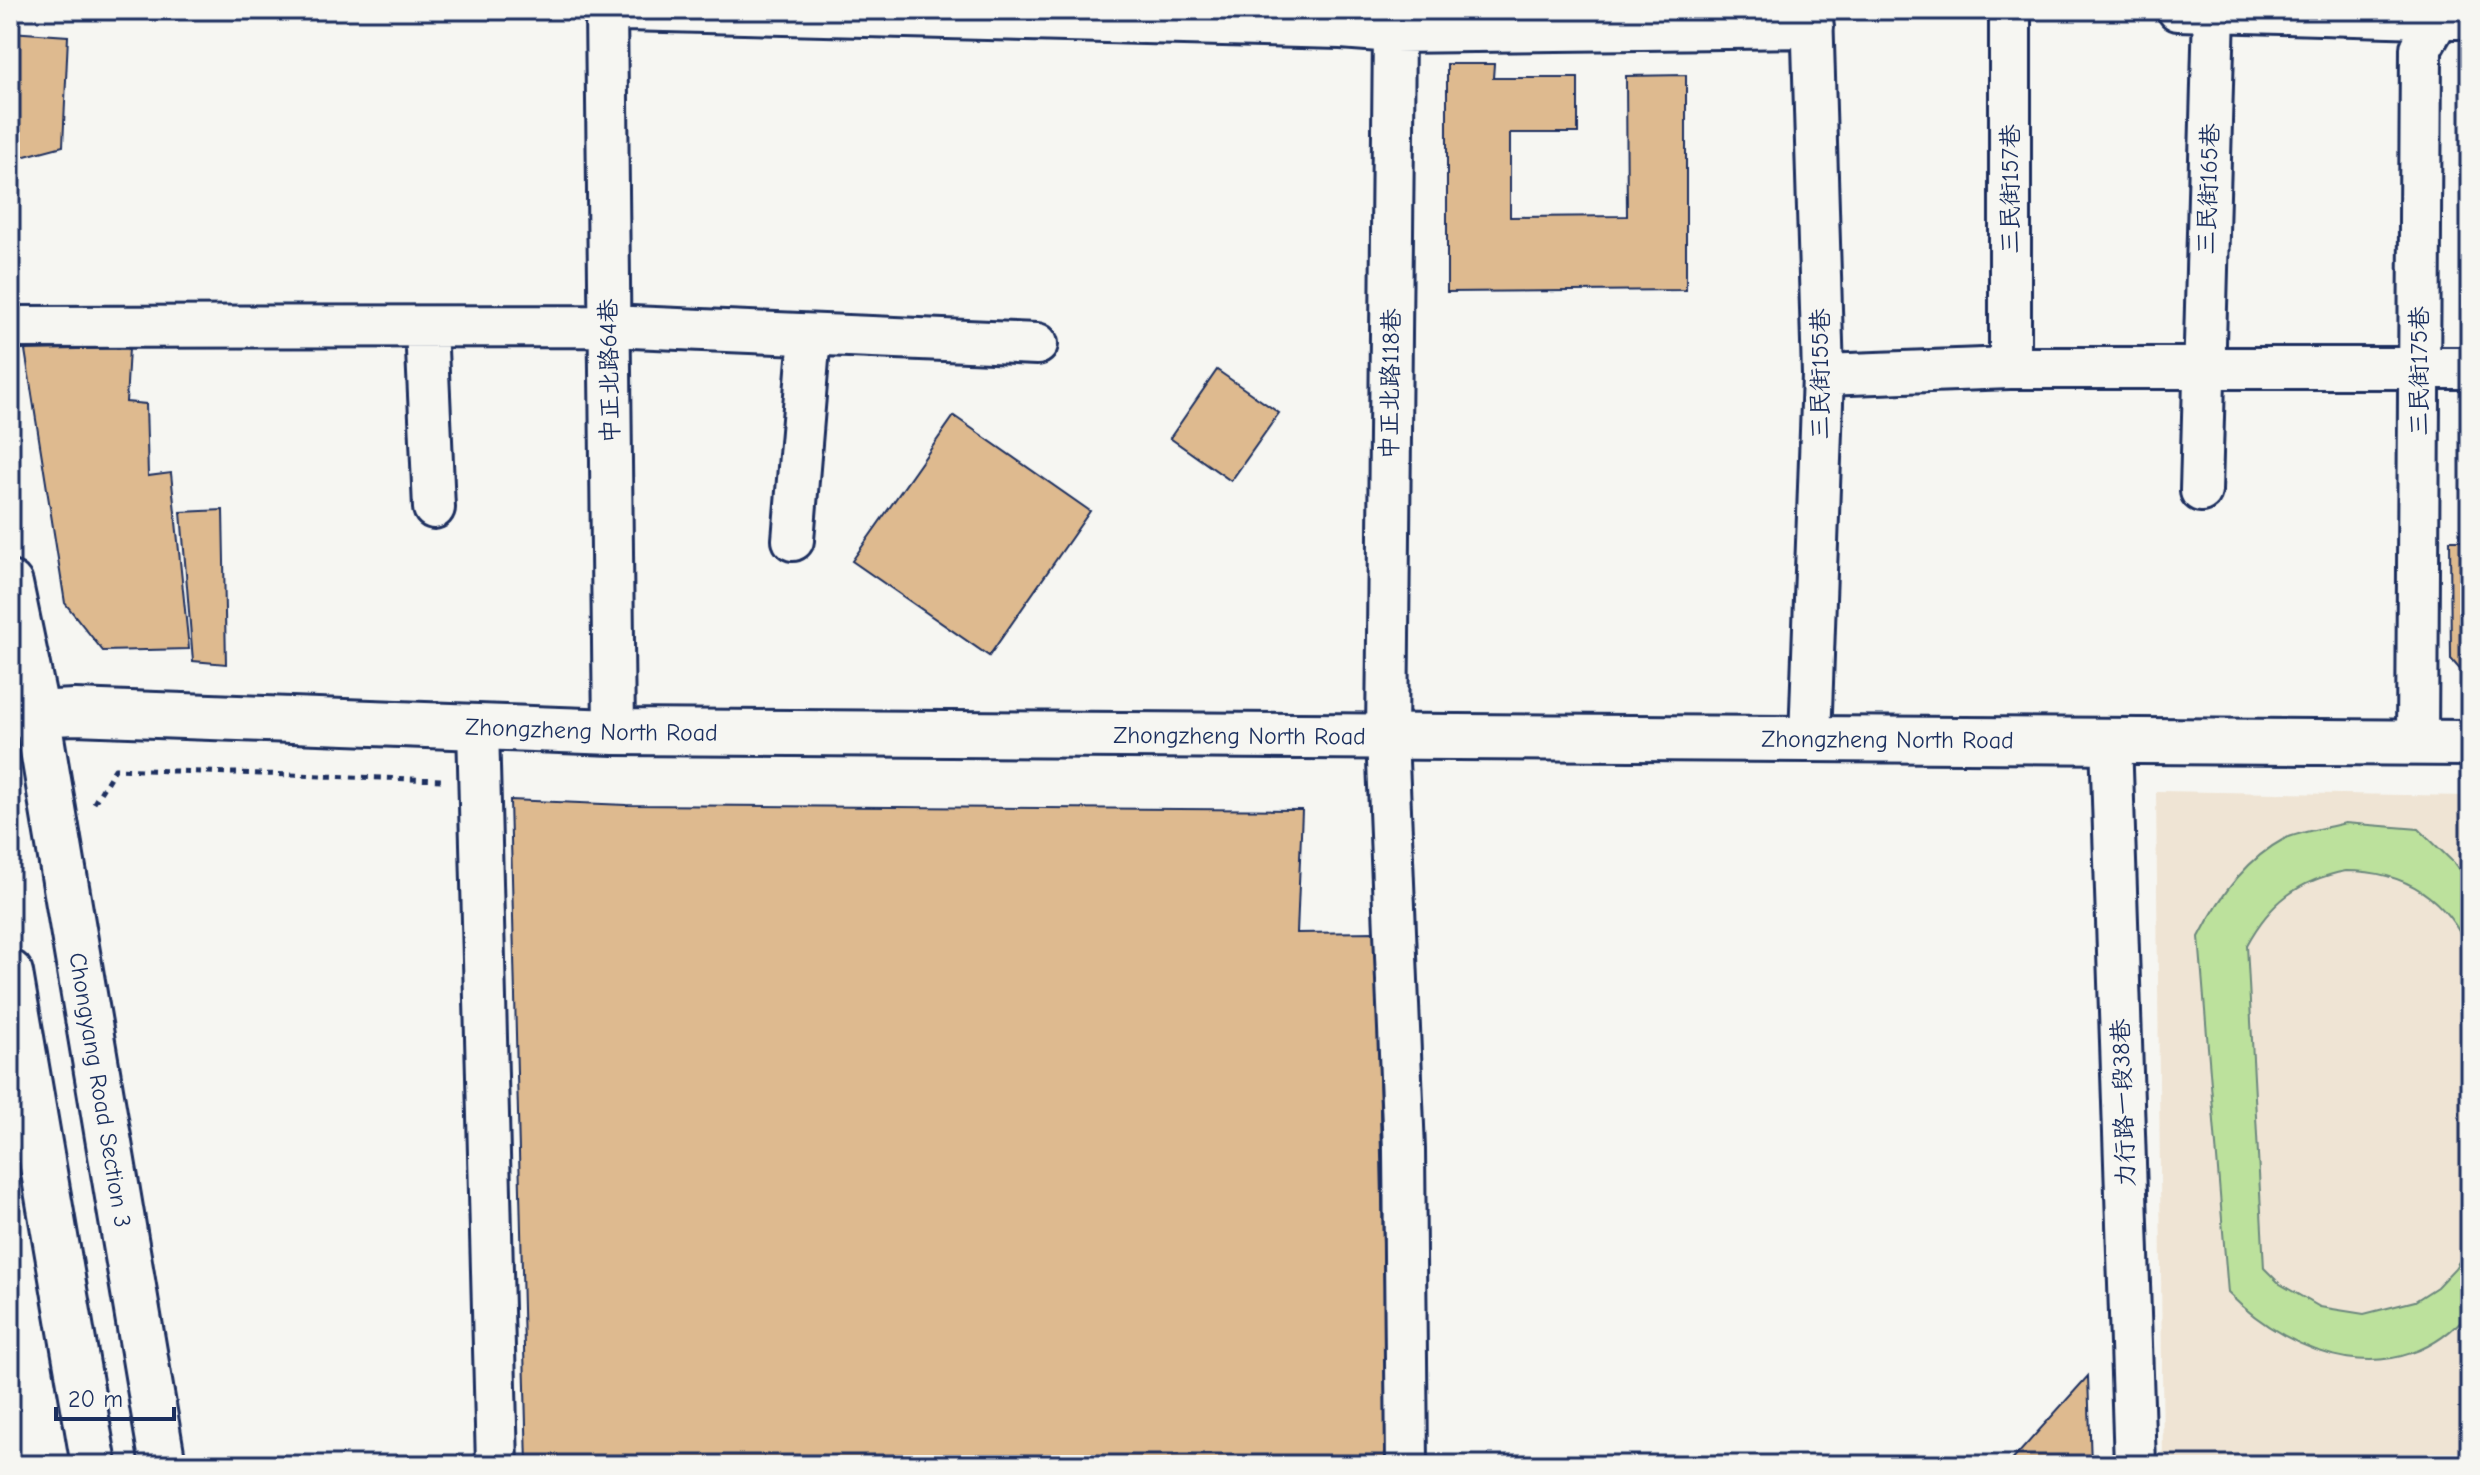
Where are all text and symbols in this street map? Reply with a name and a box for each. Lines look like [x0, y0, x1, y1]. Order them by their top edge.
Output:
street label: 三民街165巷 [2192, 123, 2224, 255]
street label: 三民街157巷 [1996, 124, 2024, 254]
street label: 中正北路64巷 [594, 298, 624, 444]
street label: 三民街175巷 [2405, 306, 2433, 436]
street label: 中正北路118巷 [1375, 308, 1405, 460]
street label: 三民街155巷 [1806, 308, 1834, 440]
street label: Zhongzheng North Road [465, 712, 718, 747]
street label: Zhongzheng North Road [1113, 721, 1366, 750]
street label: Zhongzheng North Road [1761, 725, 2014, 754]
street label: Chongyang Road Section 3 [63, 950, 137, 1230]
street label: 力行路一段38巷 [2106, 1018, 2140, 1188]
scale bar [56, 1371, 174, 1421]
text: 20 m [68, 1385, 123, 1413]

